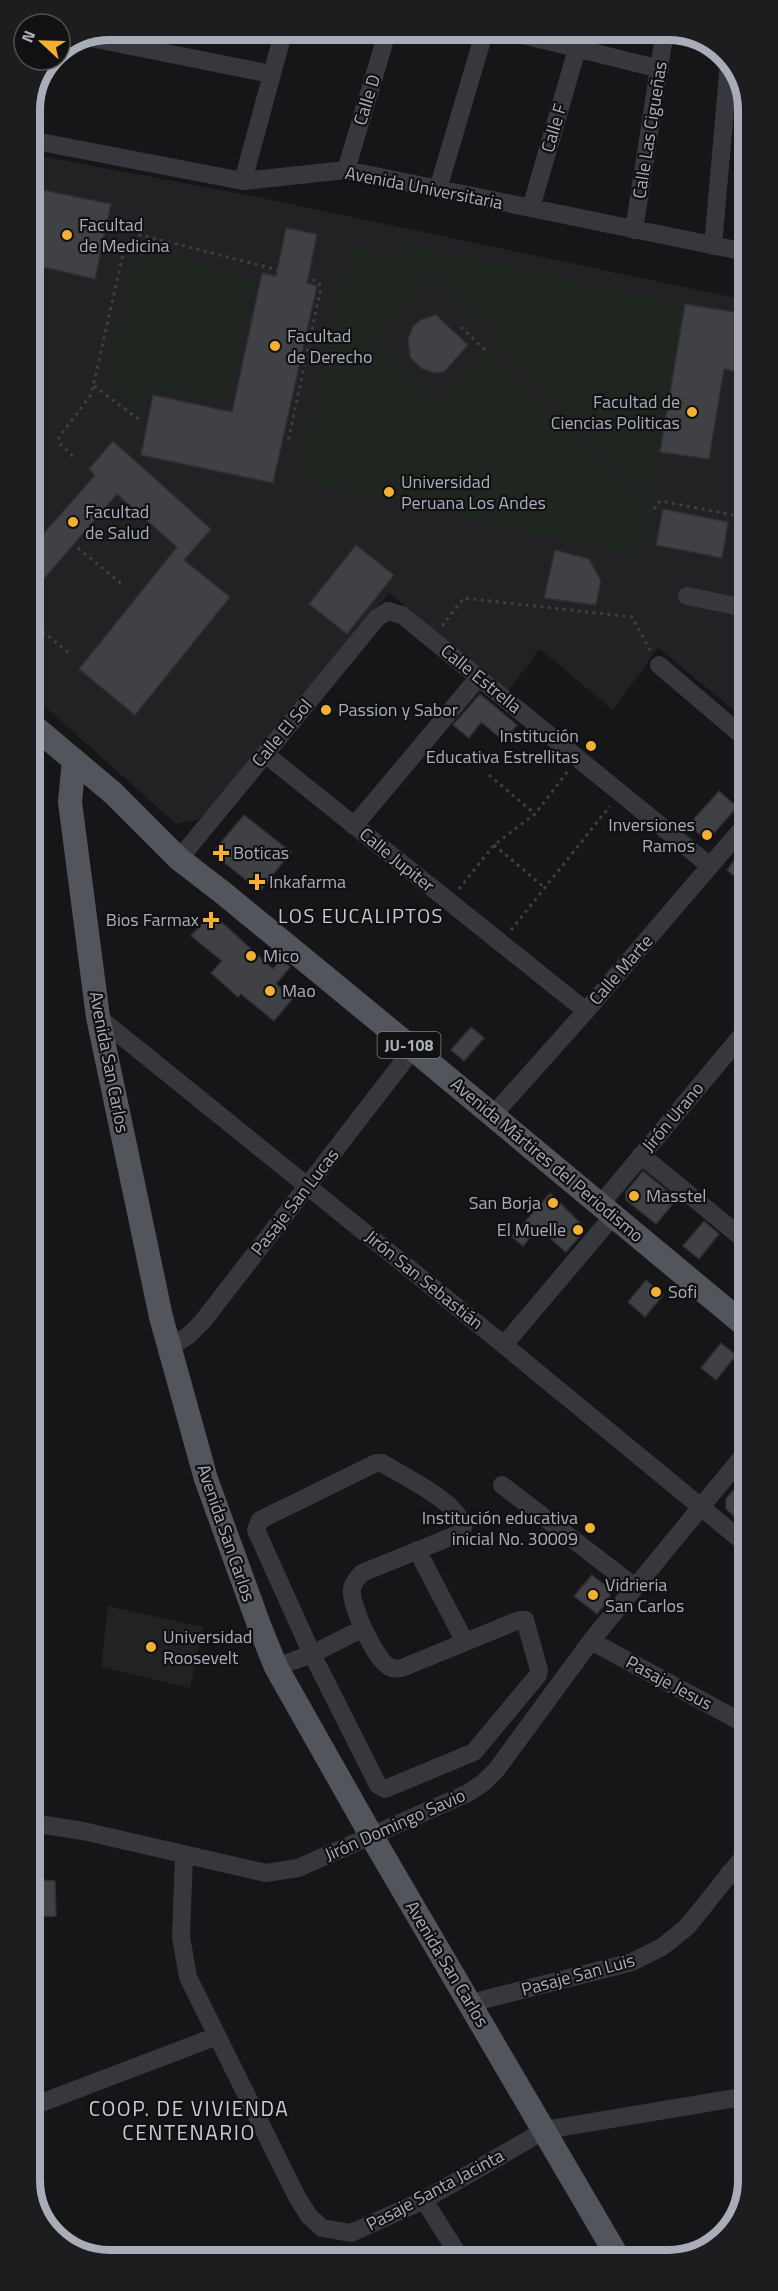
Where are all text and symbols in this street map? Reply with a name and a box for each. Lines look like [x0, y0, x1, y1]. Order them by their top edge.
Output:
north arrow [12, 12, 72, 72]
text: N [15, 27, 41, 46]
street label: Calle Las Cigueñas [625, 59, 674, 201]
street label: Calle D [346, 71, 387, 129]
street label: Calle F [534, 100, 573, 155]
street label: Avenida Universitaria [343, 159, 505, 216]
place label: Facultad de Medicina [79, 211, 170, 259]
marker: Facultad de Medicina [60, 228, 74, 242]
place label: Facultad de Derecho [287, 322, 372, 370]
marker: Facultad de Derecho [268, 339, 282, 353]
place label: Facultad de Ciencias Politicas [551, 388, 680, 436]
marker: Facultad de Ciencias Politicas [685, 405, 699, 419]
place label: Universidad Peruana Los Andes [401, 468, 546, 516]
marker: Universidad Peruana Los Andes [382, 485, 396, 499]
place label: Facultad de Salud [85, 498, 150, 546]
marker: Facultad de Salud [66, 515, 80, 529]
street label: Calle Estrella [435, 638, 528, 720]
street label: Calle El Sol [245, 693, 318, 773]
place label: Passion y Sabor [338, 696, 458, 723]
marker: Passion y Sabor [319, 703, 333, 717]
place label: Institución Educativa Estrellitas [426, 722, 579, 770]
marker: Institución Educativa Estrellitas [584, 739, 598, 753]
place label: Inversiones Ramos [608, 811, 695, 859]
street label: Calle Jupiter [354, 821, 441, 898]
marker: Inversiones Ramos [700, 828, 714, 842]
place label: Boticas [233, 839, 289, 866]
marker: Boticas [214, 846, 228, 860]
place label: Inkafarma [269, 868, 346, 895]
marker: Inkafarma [250, 875, 264, 889]
district label: LOS EUCALIPTOS [278, 900, 444, 931]
place label: Bios Farmax [106, 906, 199, 933]
marker: Bios Farmax [204, 913, 218, 927]
street label: Calle Marte [582, 928, 659, 1011]
place label: Mico [263, 942, 299, 969]
marker: Mico [244, 949, 258, 963]
place label: Mao [282, 977, 316, 1004]
marker: Mao [263, 984, 277, 998]
street label: Avenida San Carlos [83, 989, 136, 1135]
road number: JU-108 [378, 1032, 440, 1058]
street label: Avenida Mártires del Periodismo [445, 1071, 650, 1249]
street label: Jirón Urano [635, 1076, 710, 1158]
street label: Pasaje San Lucas [244, 1142, 345, 1261]
place label: Masstel [646, 1182, 706, 1209]
place label: San Borja [469, 1189, 541, 1216]
marker: Masstel [627, 1189, 641, 1203]
marker: San Borja [546, 1196, 560, 1210]
place label: El Muelle [497, 1216, 566, 1243]
street label: Jirón San Sebastián [359, 1223, 489, 1336]
marker: El Muelle [571, 1223, 585, 1237]
place label: Sofi [668, 1278, 697, 1305]
marker: Sofi [649, 1285, 663, 1299]
street label: Avenida San Carlos [190, 1461, 263, 1605]
place label: Institución educativa inicial No. 30009 [422, 1504, 578, 1552]
marker: Institución educativa inicial No. 30009 [583, 1521, 597, 1535]
place label: Vidrieria San Carlos [605, 1571, 684, 1619]
marker: Vidrieria San Carlos [586, 1588, 600, 1602]
place label: Universidad Roosevelt [163, 1623, 252, 1671]
marker: Universidad Roosevelt [144, 1640, 158, 1654]
street label: Pasaje Jesus [621, 1648, 717, 1717]
street label: Jirón Domingo Savio [320, 1781, 470, 1868]
street label: Avenida San Carlos [399, 1895, 496, 2032]
street label: Pasaje San Luis [518, 1946, 638, 2003]
district label: COOP. DE VIVIENDA CENTENARIO [89, 2092, 289, 2148]
street label: Pasaje Santa Jacinta [361, 2142, 508, 2237]

